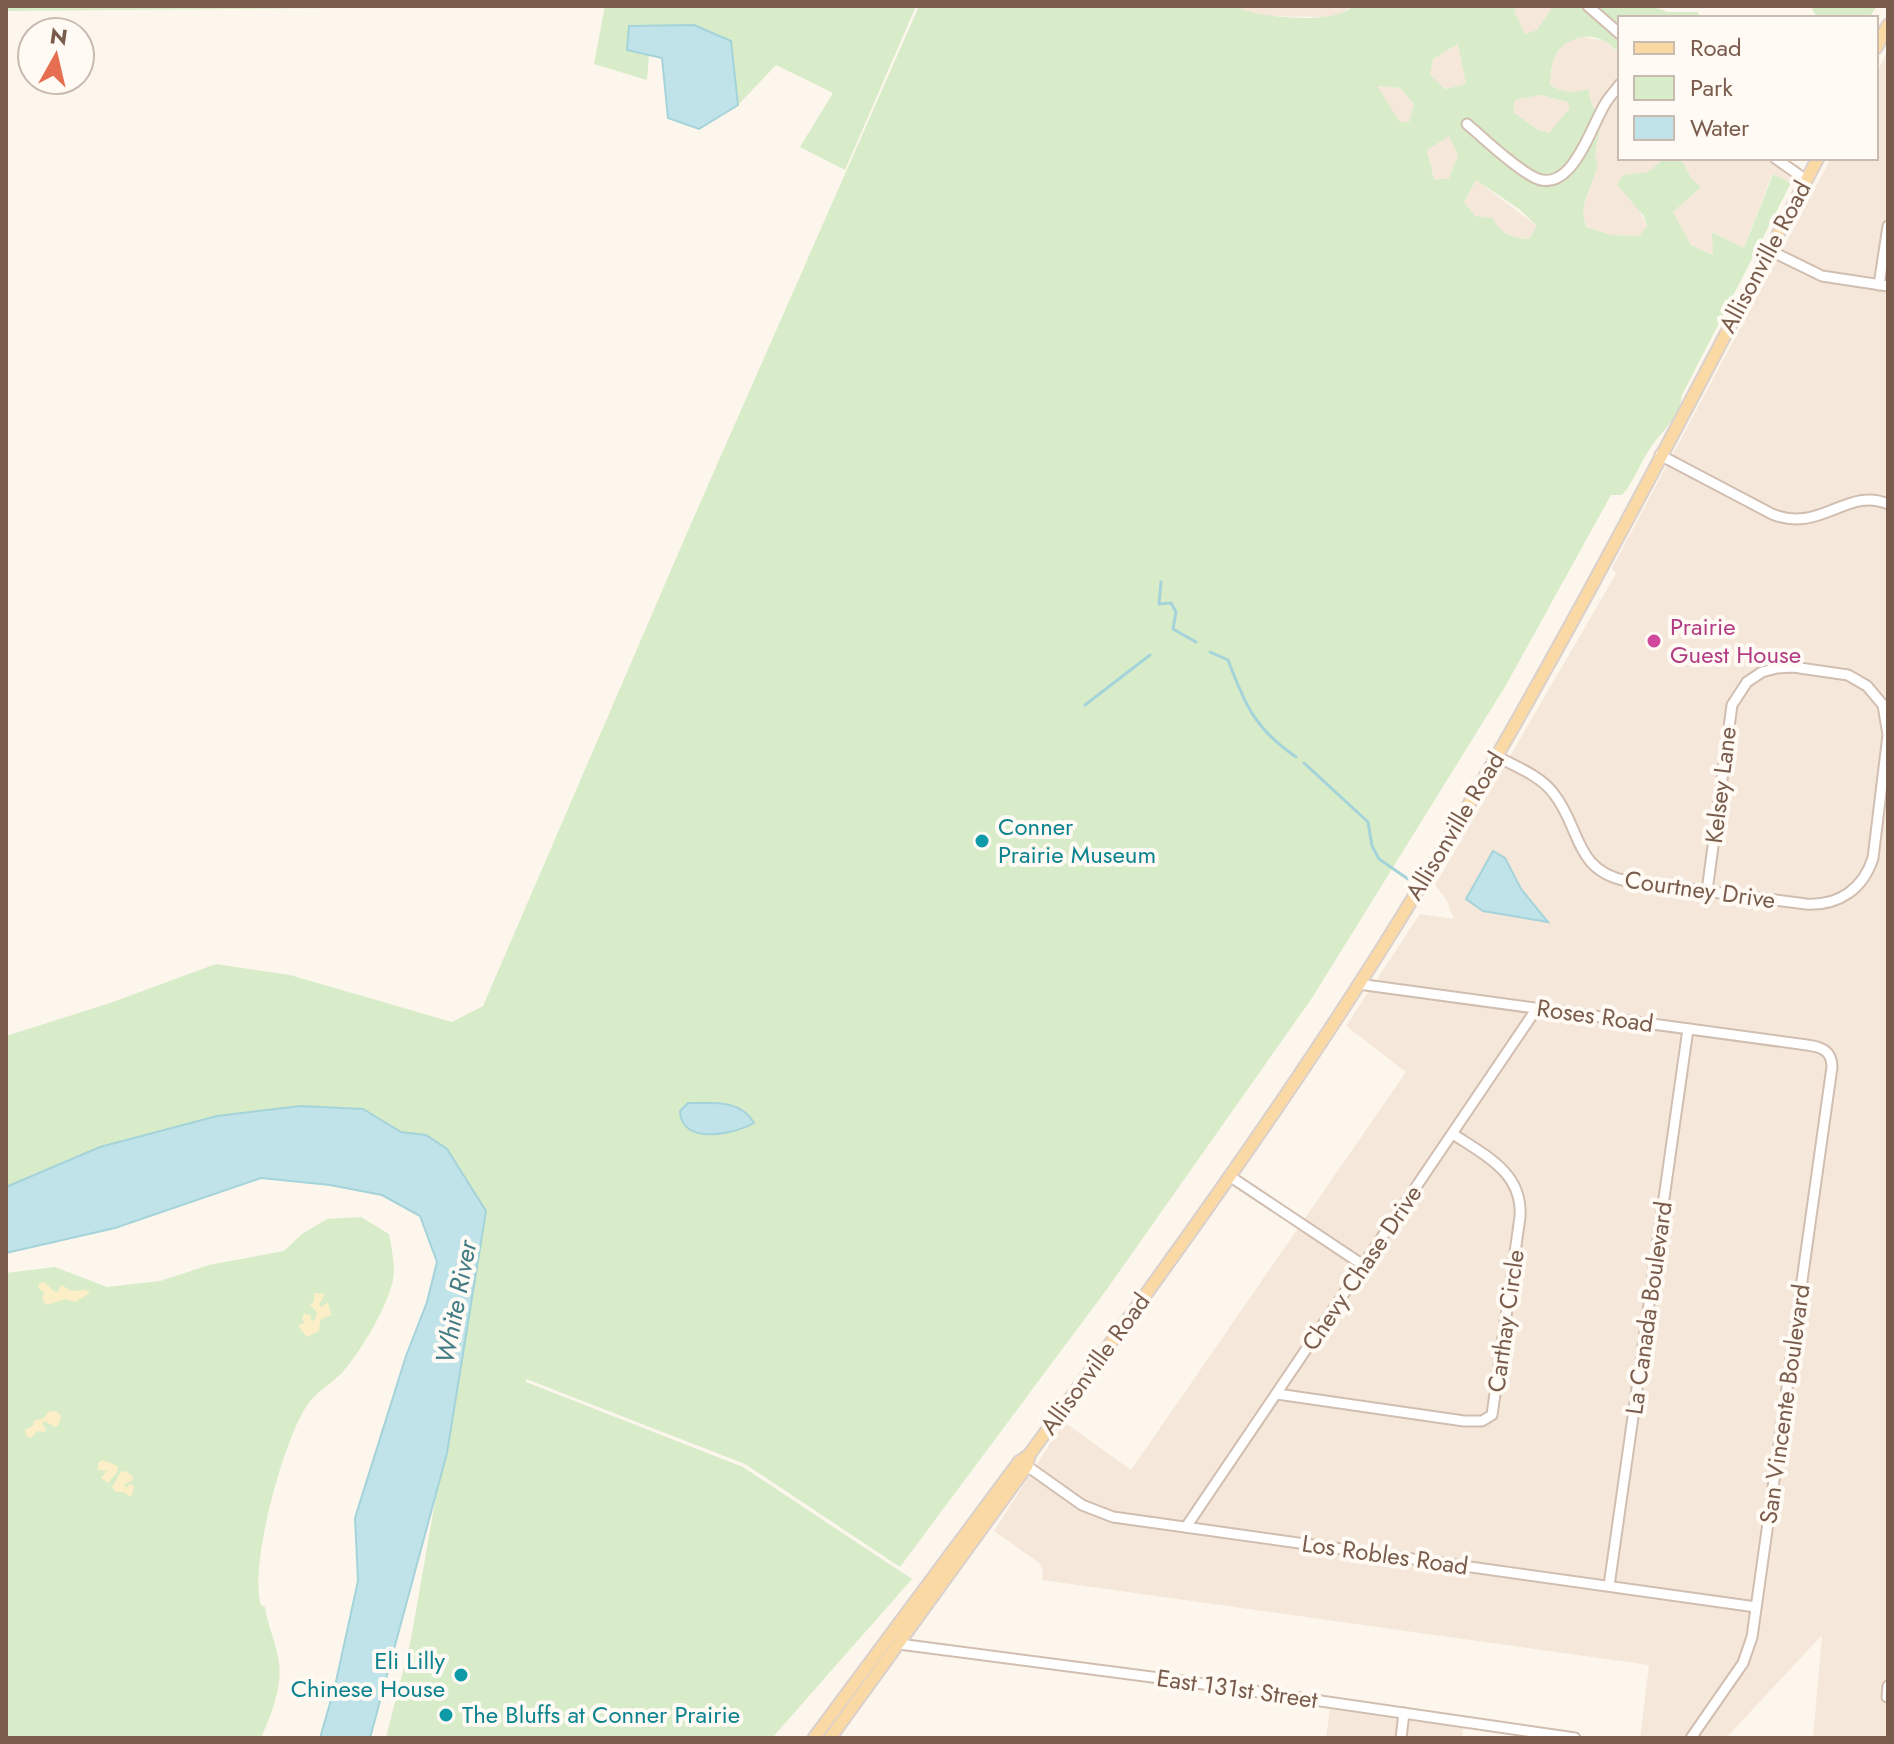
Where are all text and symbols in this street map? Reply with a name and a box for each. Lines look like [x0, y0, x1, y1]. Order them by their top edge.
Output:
north arrow [16, 16, 96, 96]
legend [1618, 16, 1878, 160]
text: N [48, 19, 70, 53]
text: Road [1690, 30, 1742, 65]
text: Park [1690, 70, 1733, 105]
text: Water [1690, 110, 1750, 145]
street label: Allisonville Road [1710, 175, 1819, 339]
place label: Prairie Guest House [1670, 609, 1801, 672]
marker: Prairie Guest House [1645, 632, 1663, 650]
street label: Kelsey Lane [1696, 725, 1745, 845]
street label: Allisonville Road [1396, 745, 1513, 907]
place label: Conner Prairie Museum [998, 809, 1156, 872]
marker: Conner Prairie Museum [973, 832, 991, 850]
street label: Courtney Drive [1622, 862, 1778, 917]
street label: Roses Road [1535, 990, 1656, 1041]
street label: Chevy Chase Drive [1293, 1178, 1430, 1358]
street label: La Canada Boulevard [1616, 1199, 1681, 1417]
water label: White River [425, 1236, 487, 1367]
street label: Carthay Circle [1478, 1247, 1533, 1395]
street label: San Vincente Boulevard [1750, 1282, 1819, 1526]
street label: Allisonville Road [1031, 1286, 1158, 1442]
street label: Los Robles Road [1300, 1526, 1470, 1583]
place label: Eli Lilly Chinese House [291, 1643, 445, 1706]
street label: East 131st Street [1154, 1660, 1320, 1717]
marker: Eli Lilly Chinese House [452, 1666, 470, 1684]
place label: The Bluffs at Conner Prairie [462, 1697, 740, 1732]
marker: The Bluffs at Conner Prairie [437, 1706, 455, 1724]

